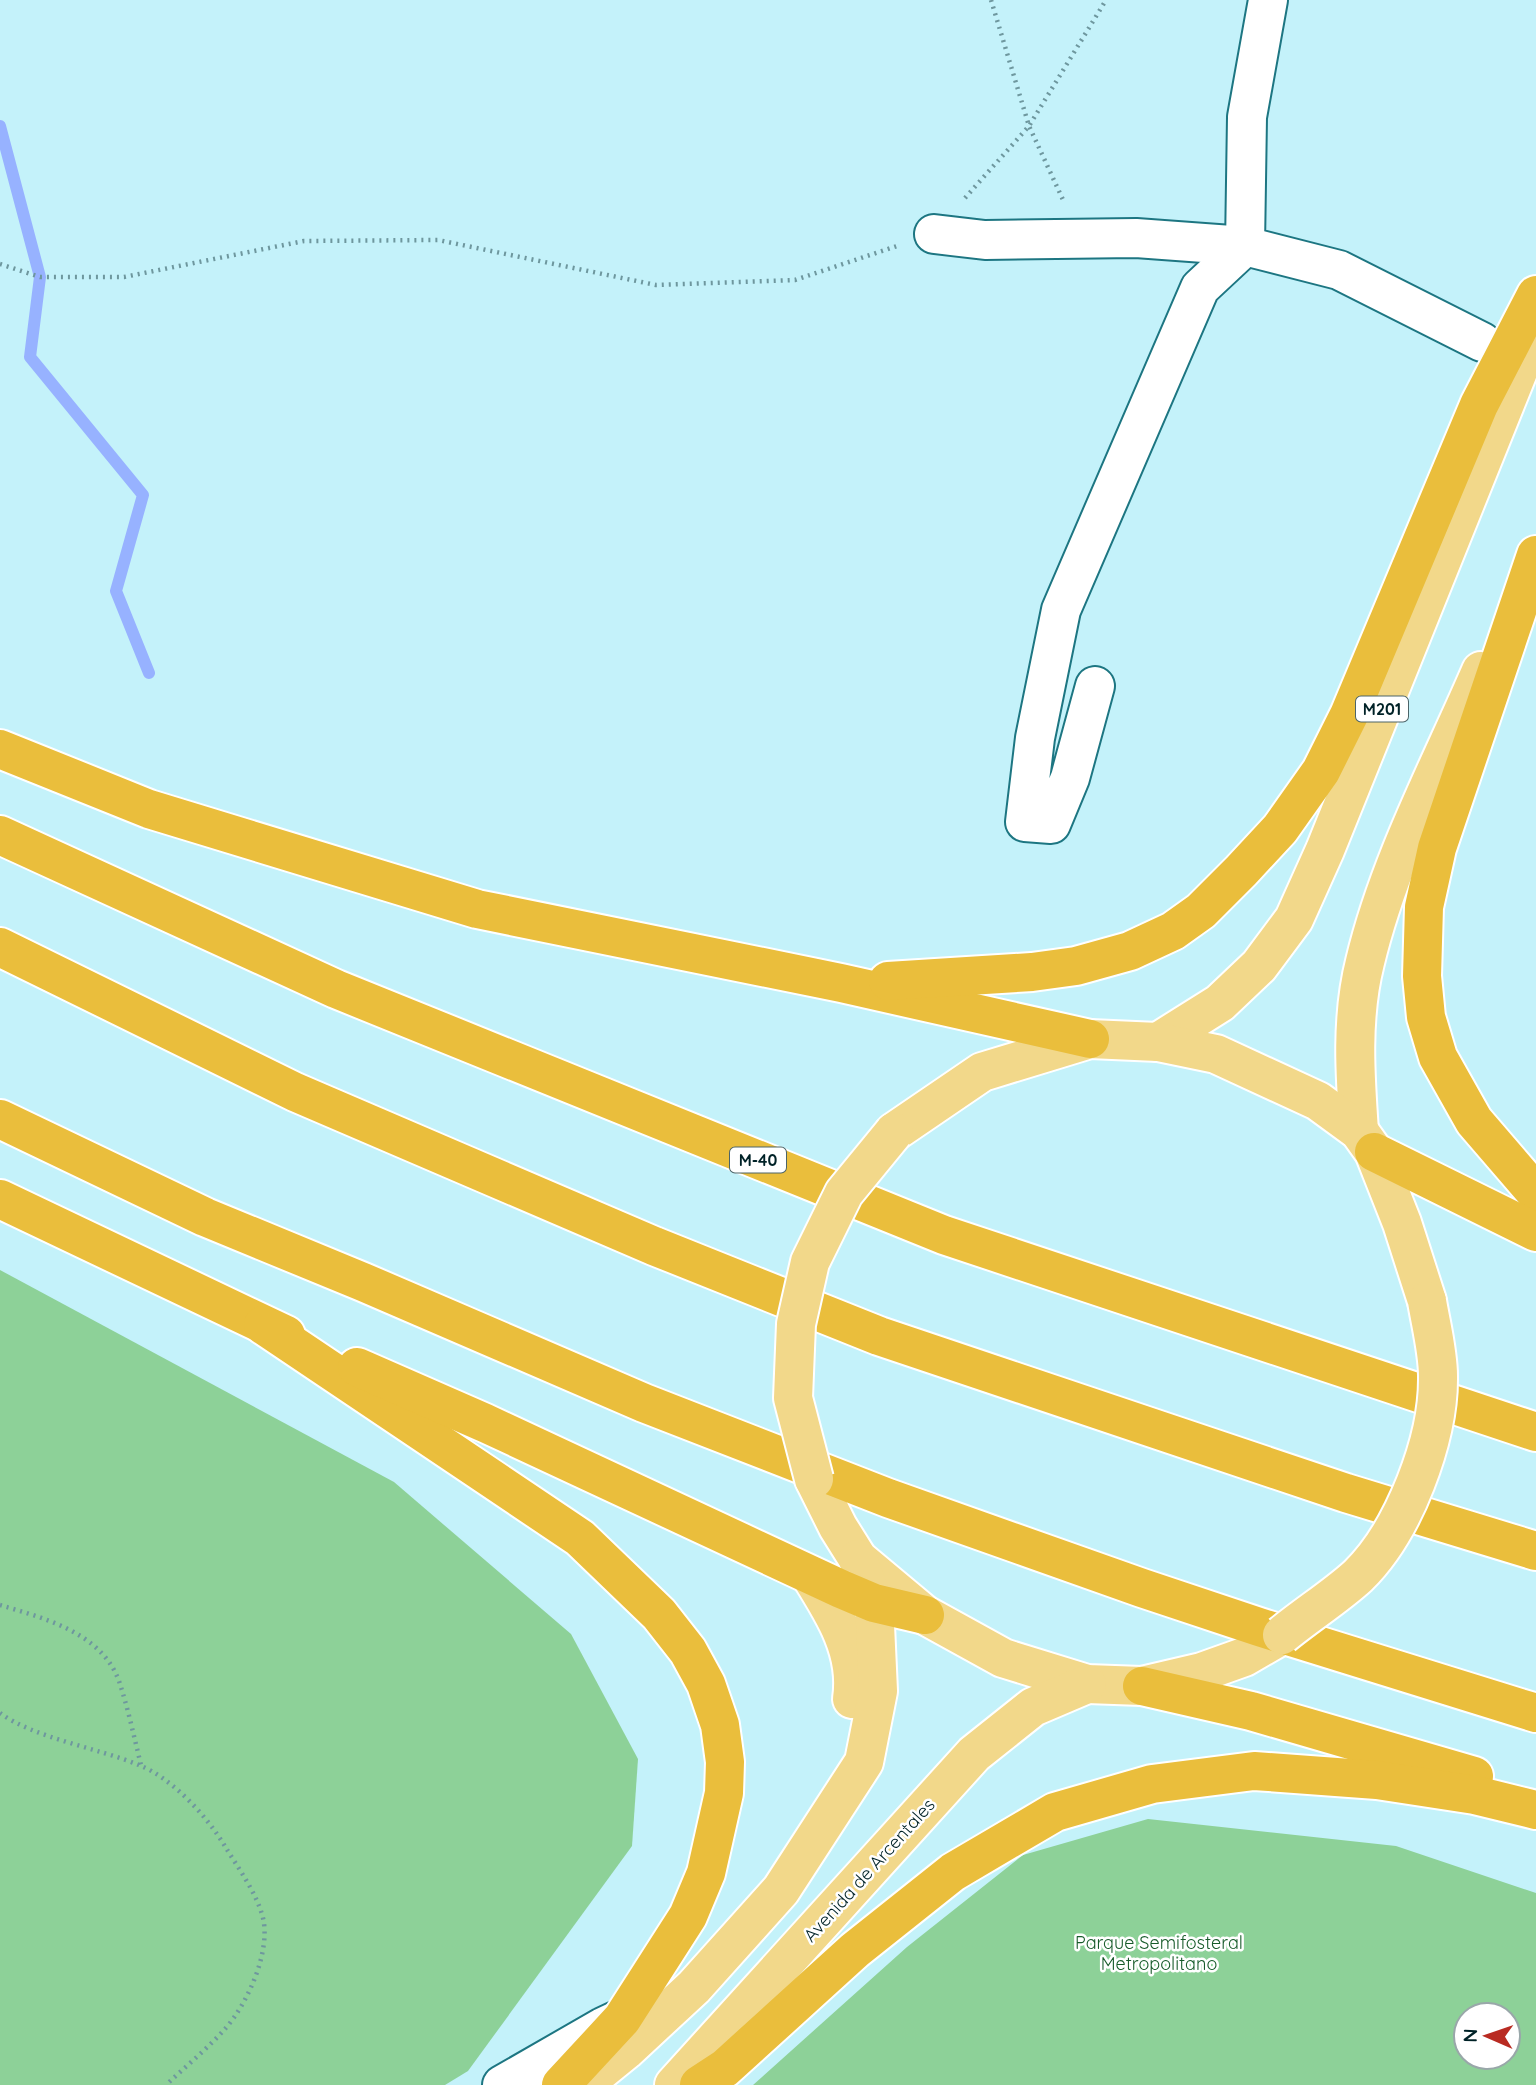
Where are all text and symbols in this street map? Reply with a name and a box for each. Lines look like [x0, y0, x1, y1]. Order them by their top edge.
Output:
road number: M201 [1356, 696, 1408, 722]
road number: M-40 [730, 1148, 786, 1172]
street label: Avenida de Arcentales [798, 1793, 940, 1947]
park label: Parque Semifosteral Metropolitano [1075, 1931, 1243, 1975]
north arrow [1452, 2001, 1522, 2071]
text: N [1458, 2028, 1482, 2043]

